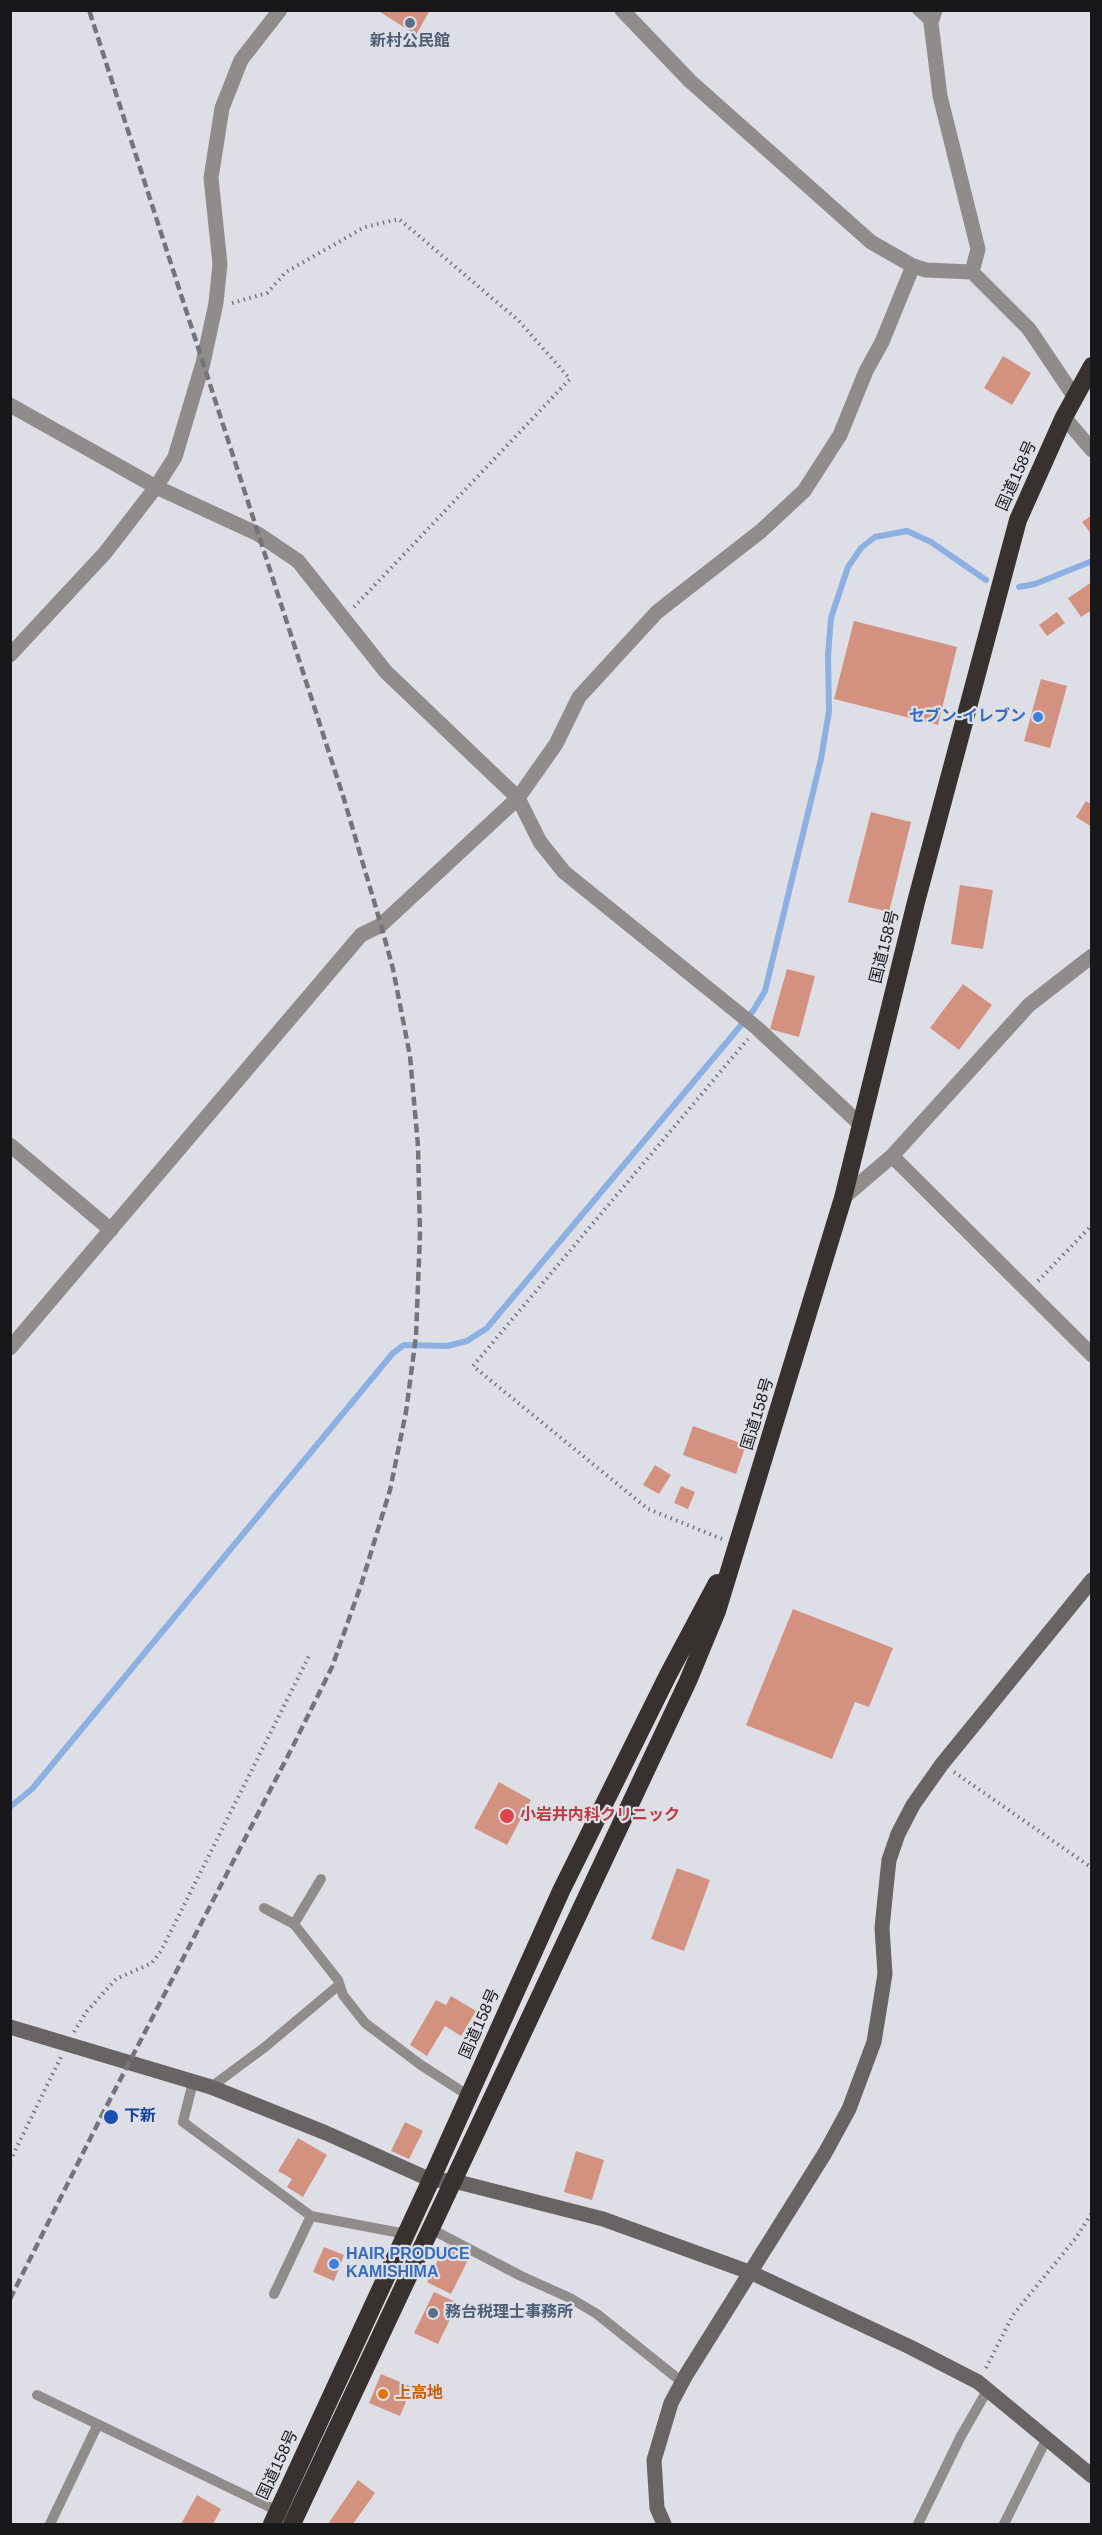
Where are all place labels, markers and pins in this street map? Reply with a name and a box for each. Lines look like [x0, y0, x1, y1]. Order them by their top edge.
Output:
marker: 新村公民館 [403, 16, 417, 30]
place label: 新村公民館 [370, 32, 450, 52]
place label: セブン-イレブン [909, 707, 1026, 727]
marker: セブン-イレブン [1031, 710, 1045, 724]
place label: 小岩井内科クリニック [520, 1806, 680, 1826]
marker: 小岩井内科クリニック [498, 1807, 516, 1825]
place label: 下新 [124, 2107, 156, 2127]
marker: 下新 [102, 2108, 120, 2126]
place label: HAIR PRODUCE KAMISHIMA [346, 2245, 470, 2283]
marker: HAIR PRODUCE KAMISHIMA [327, 2257, 341, 2271]
place label: 務台税理士事務所 [445, 2303, 573, 2323]
marker: 務台税理士事務所 [426, 2306, 440, 2320]
place label: 上高地 [395, 2384, 443, 2404]
marker: 上高地 [376, 2387, 390, 2401]

